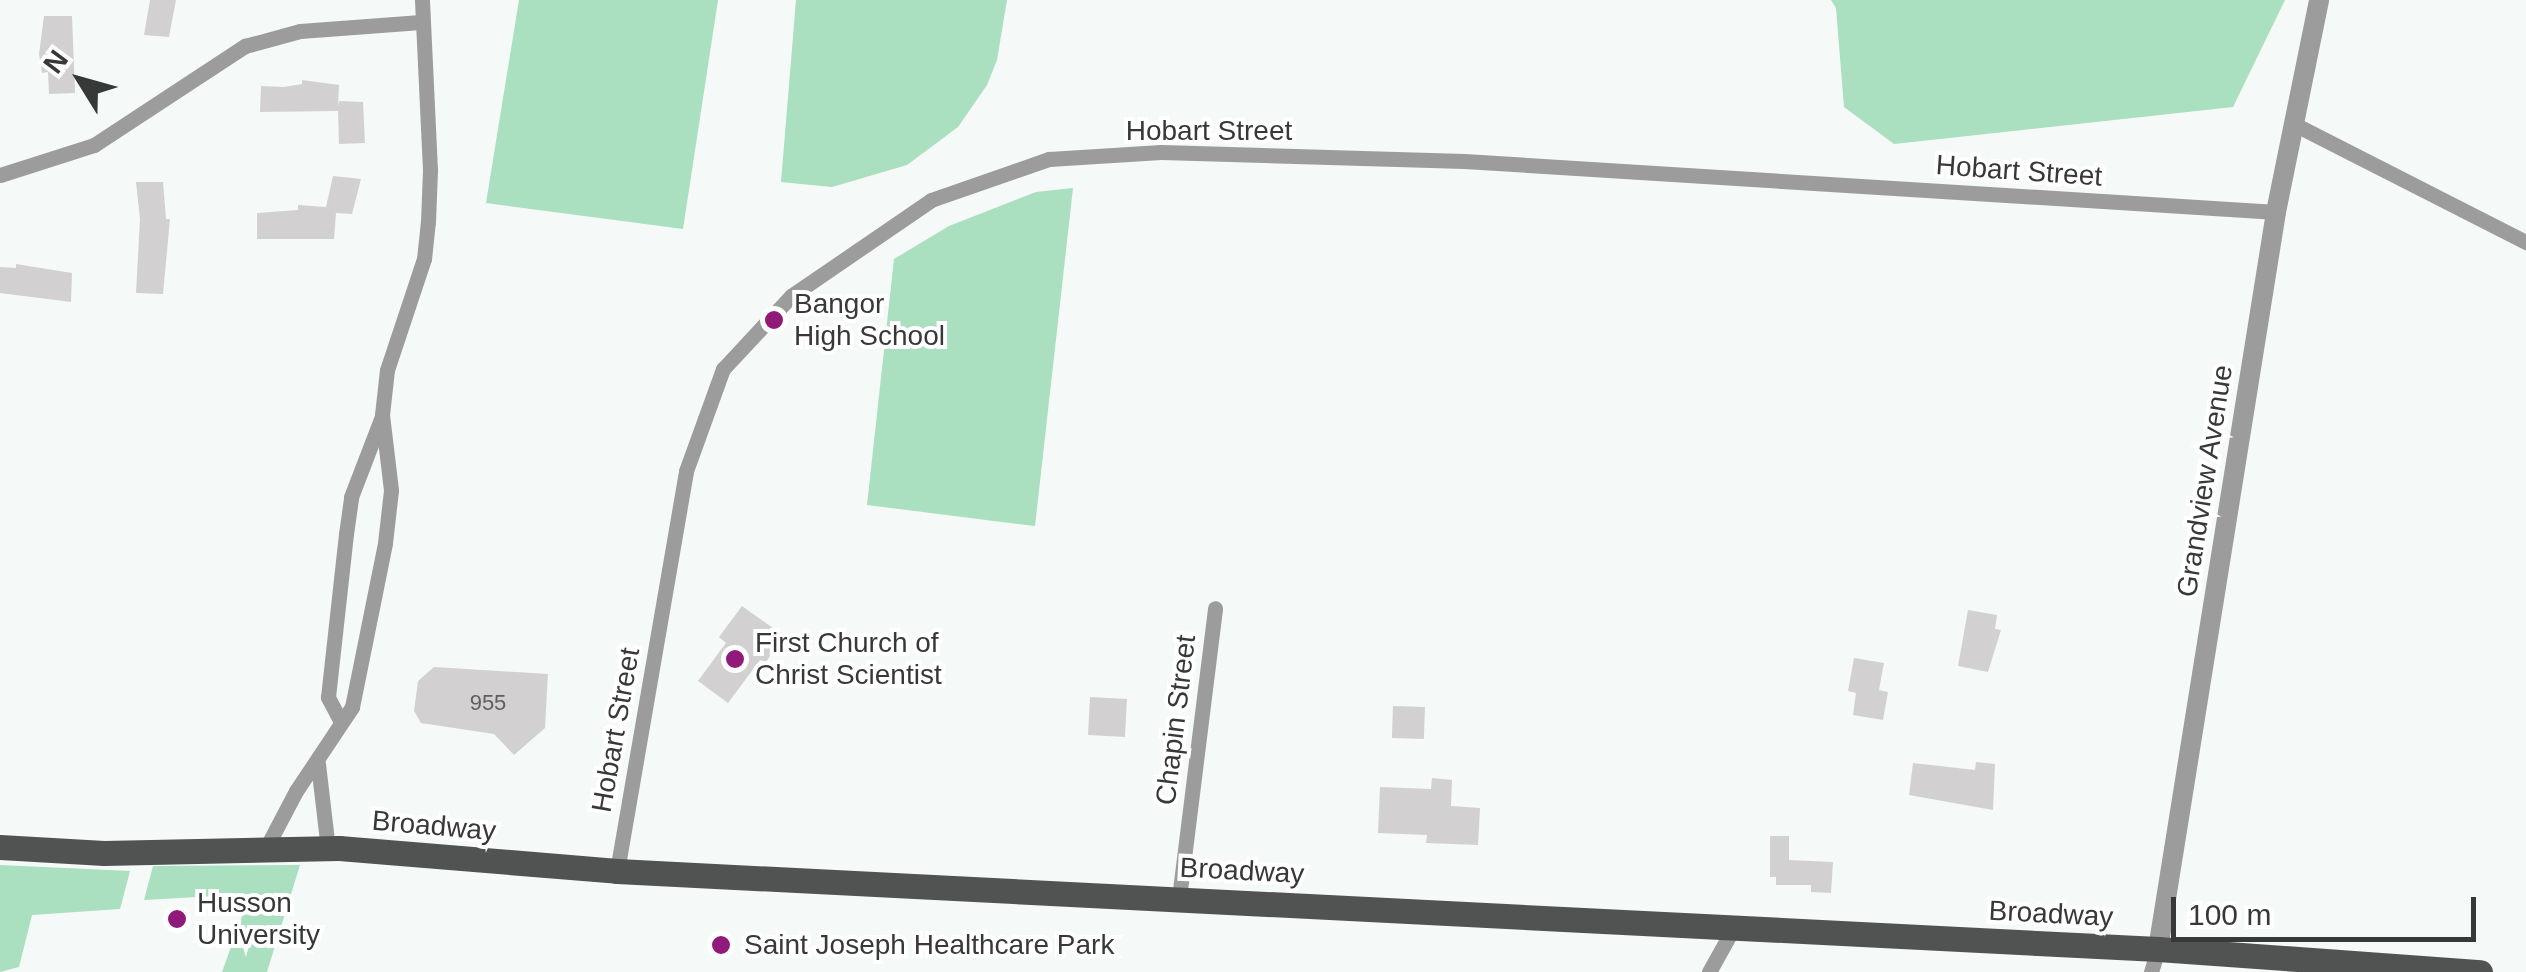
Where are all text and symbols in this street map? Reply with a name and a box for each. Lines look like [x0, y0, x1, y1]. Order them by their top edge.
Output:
north arrow [30, 30, 130, 130]
text: N [37, 44, 74, 79]
street label: Hobart Street [1126, 114, 1292, 148]
street label: Hobart Street [1935, 148, 2103, 194]
place label: Bangor High School [794, 287, 945, 353]
marker: Bangor High School [763, 309, 785, 331]
street label: Grandview Avenue [2170, 362, 2240, 600]
place label: First Church of Christ Scientist [755, 626, 942, 692]
street label: Chapin Street [1149, 633, 1203, 807]
street label: Hobart Street [585, 645, 647, 815]
marker: First Church of Christ Scientist [724, 648, 746, 670]
house number: 955 [470, 690, 506, 716]
street label: Broadway [371, 804, 497, 848]
street label: Broadway [1179, 851, 1305, 891]
scale bar [2176, 877, 2481, 939]
place label: Husson University [197, 886, 320, 952]
street label: Broadway [1988, 894, 2114, 934]
text: 100 m [2188, 898, 2271, 931]
marker: Husson University [166, 908, 188, 930]
place label: Saint Joseph Healthcare Park [744, 928, 1114, 962]
marker: Saint Joseph Healthcare Park [708, 932, 734, 958]

